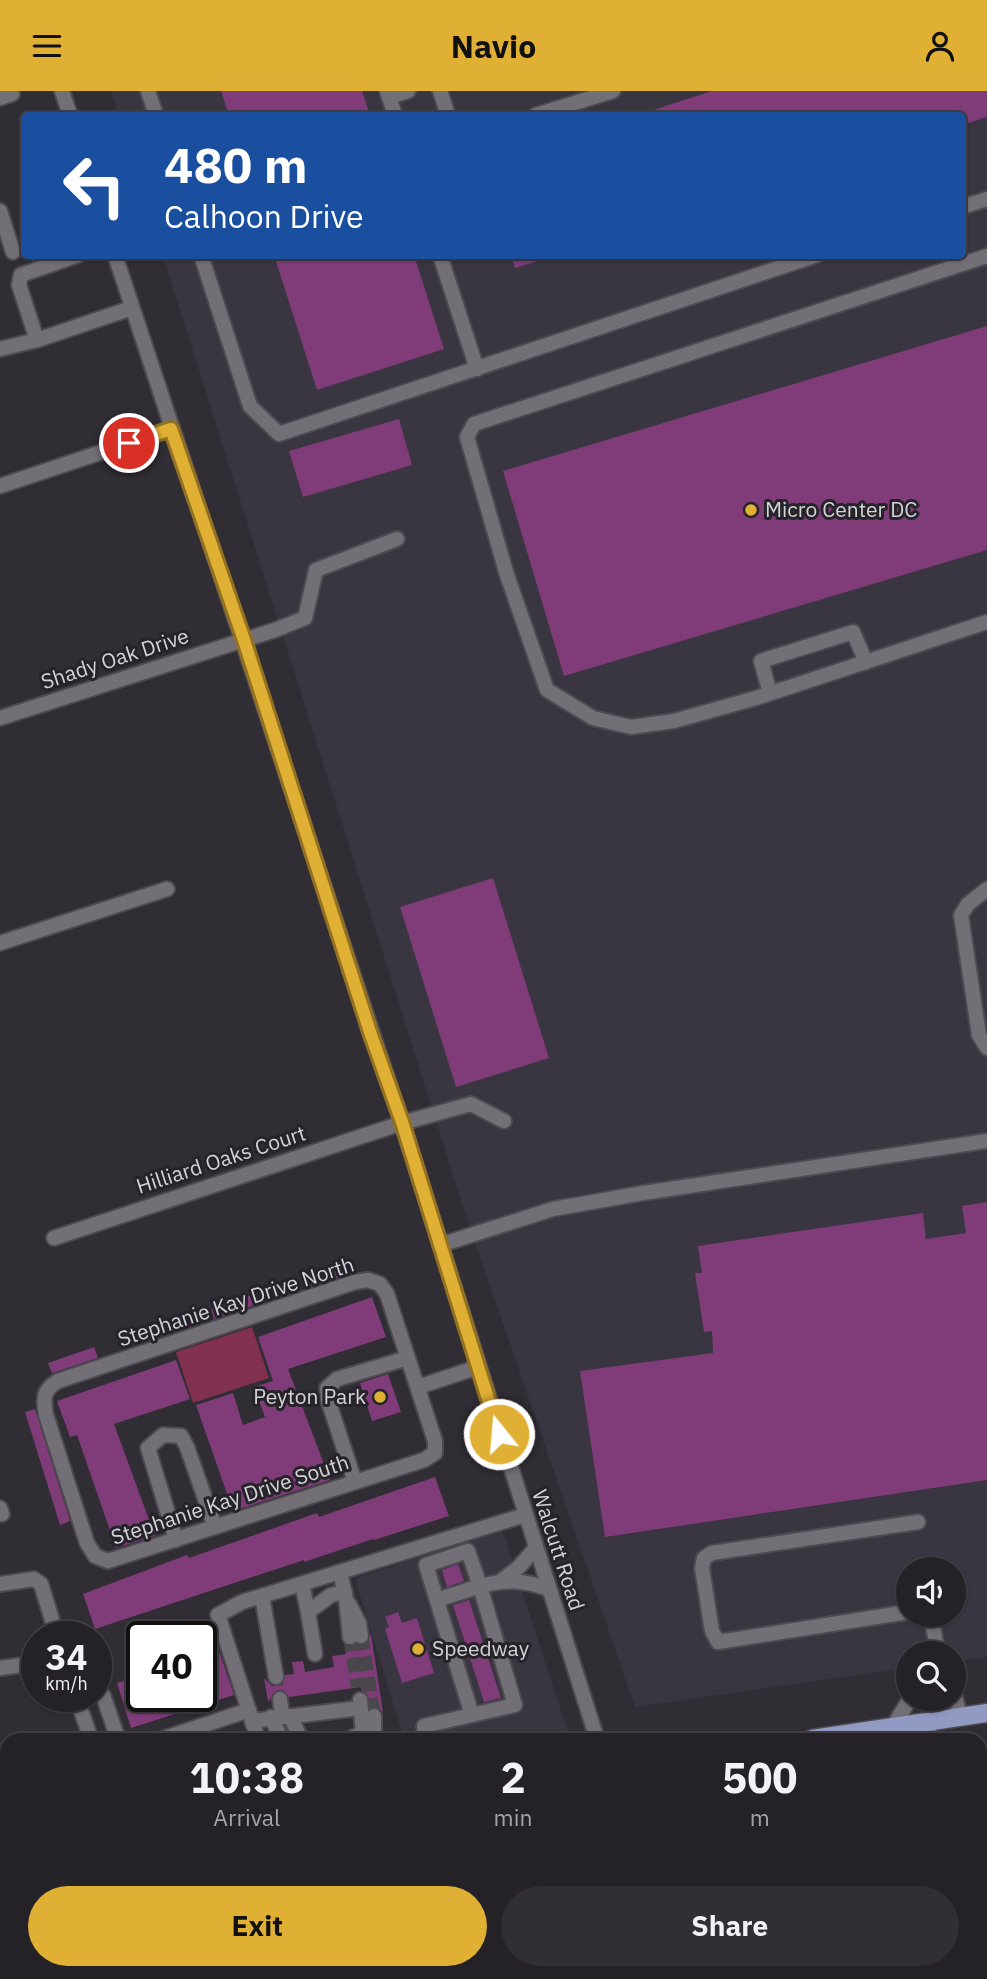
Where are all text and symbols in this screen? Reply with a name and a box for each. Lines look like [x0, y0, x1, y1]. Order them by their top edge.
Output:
text: Navio [451, 25, 536, 67]
icon: menu [28, 27, 66, 65]
icon: person [921, 27, 959, 65]
text: 480 m [164, 133, 308, 196]
icon: left [49, 140, 140, 231]
text: Calhoon Drive [164, 195, 364, 237]
pin [99, 413, 159, 473]
icon: arrive [110, 424, 148, 462]
place label: Micro Center DC [765, 495, 917, 523]
marker: Micro Center DC [743, 502, 759, 518]
street label: Shady Oak Drive [37, 621, 192, 695]
street label: Hilliard Oaks Court [132, 1118, 309, 1200]
street label: Stephanie Kay Drive North [114, 1250, 357, 1353]
place label: Peyton Park [253, 1382, 366, 1410]
marker: Peyton Park [372, 1389, 388, 1405]
position arrow [462, 1397, 536, 1471]
street label: Stephanie Kay Drive South [107, 1447, 352, 1551]
street label: Walcutt Road [526, 1486, 592, 1614]
map controls [896, 1557, 966, 1711]
button: sound [896, 1557, 966, 1627]
speed limit sign: 40 [126, 1621, 217, 1712]
text: 34 [45, 1634, 88, 1680]
place label: Speedway [432, 1634, 530, 1662]
marker: Speedway [410, 1641, 426, 1657]
button: search [896, 1641, 966, 1711]
text: km/h [45, 1672, 88, 1695]
text: 10:38 [189, 1750, 304, 1805]
text: 2 [500, 1750, 526, 1805]
text: 500 [722, 1750, 798, 1805]
text: Arrival [213, 1802, 280, 1832]
text: min [494, 1802, 532, 1832]
text: m [750, 1802, 770, 1832]
button: Exit [28, 1886, 487, 1966]
button: Share [501, 1886, 959, 1966]

